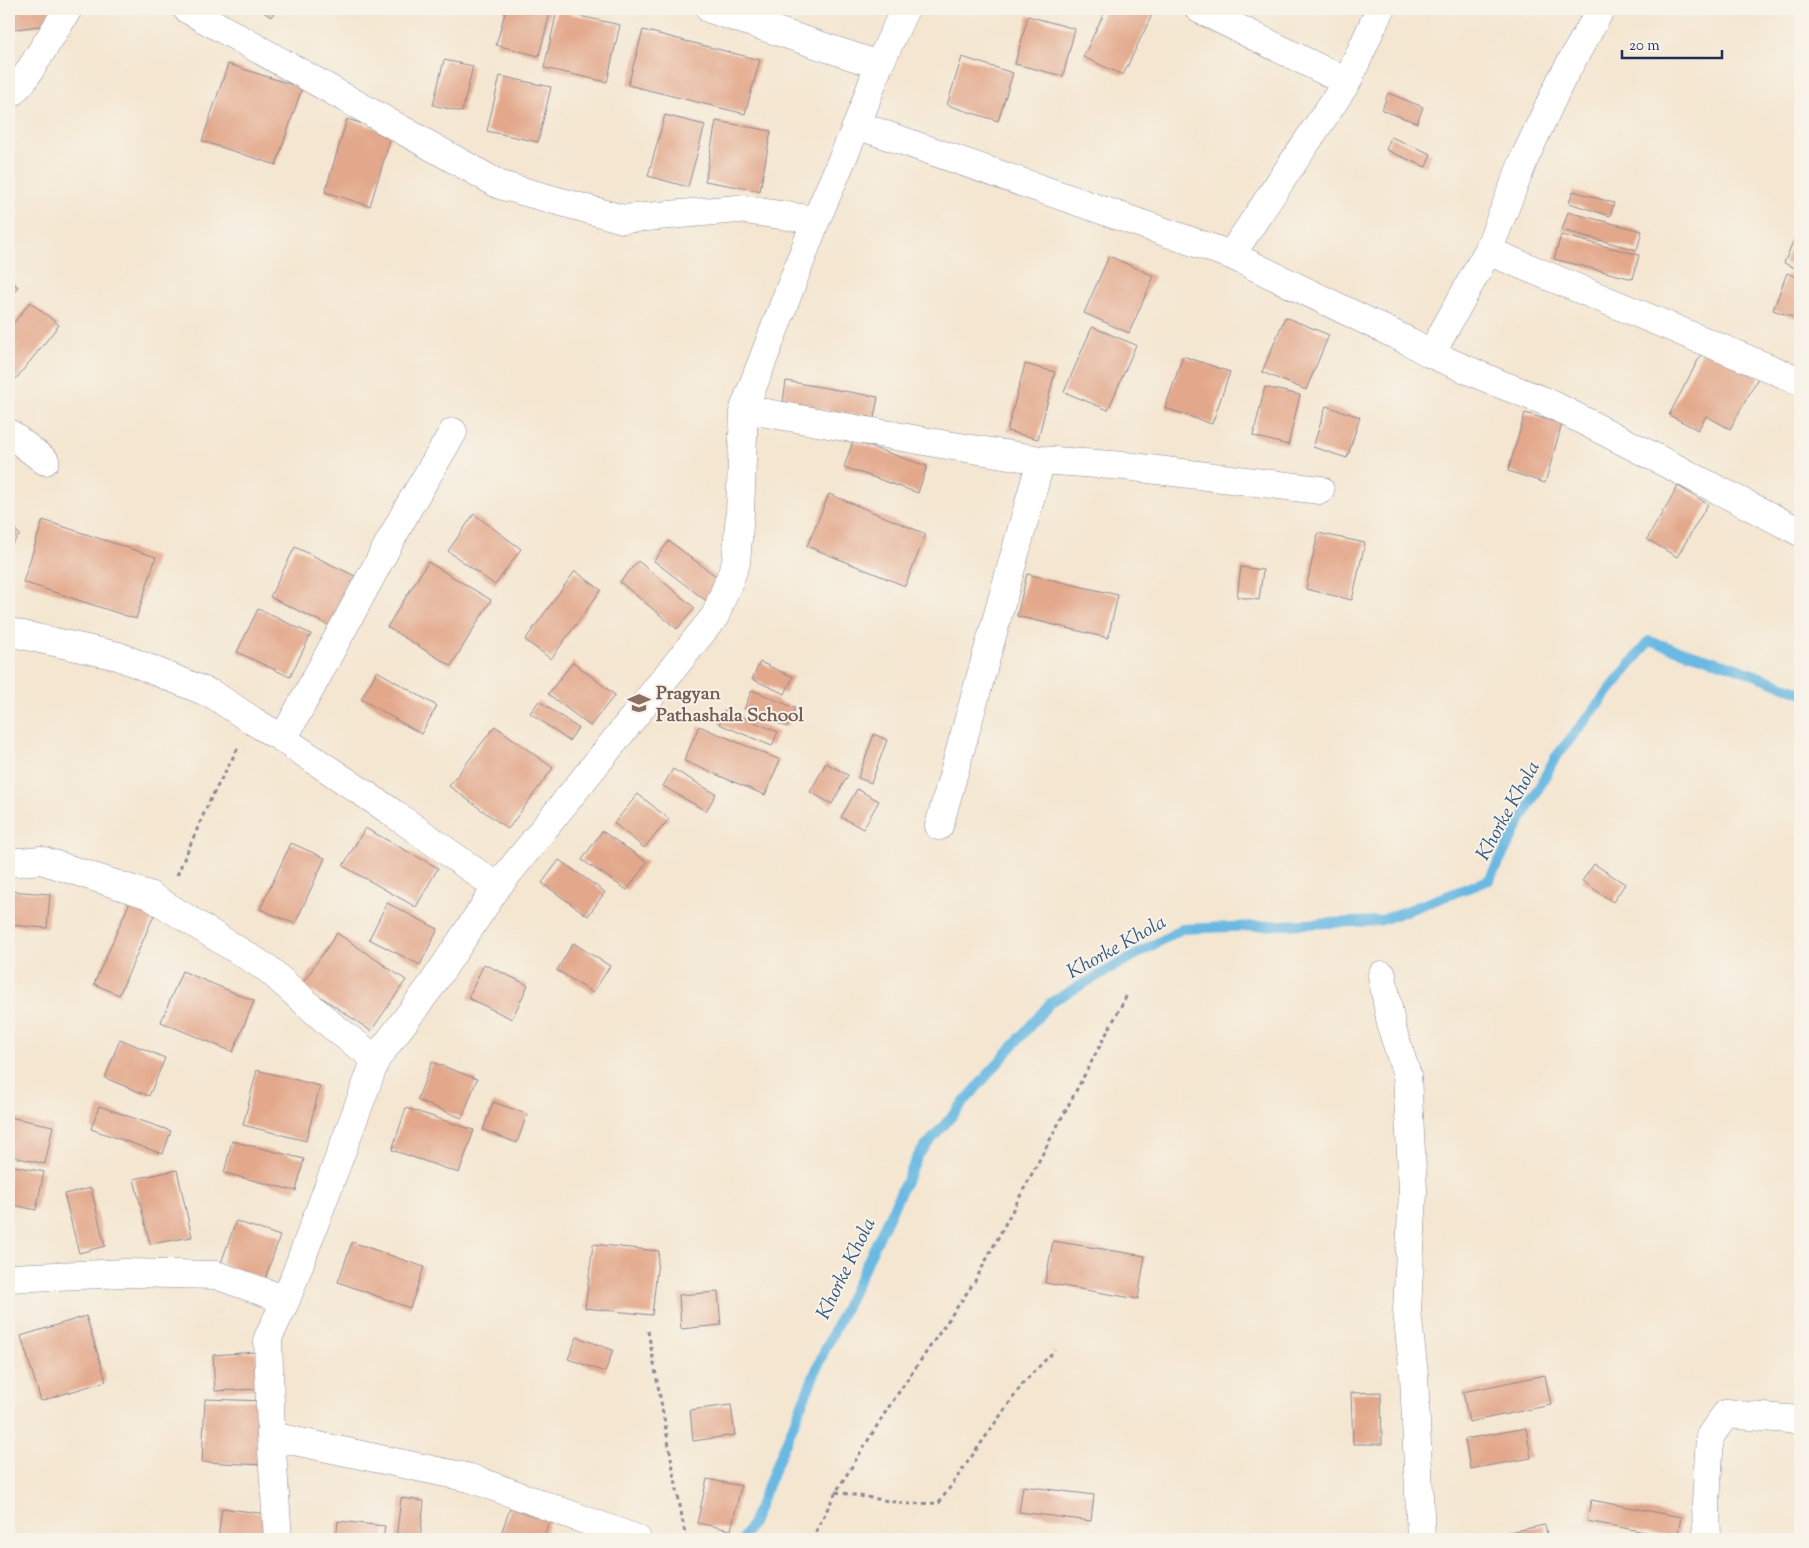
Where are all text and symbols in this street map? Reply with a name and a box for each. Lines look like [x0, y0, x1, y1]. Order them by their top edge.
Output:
scale bar [1622, 28, 1722, 60]
text: 20 m [1629, 36, 1660, 57]
place label: Pragyan Pathashala School [656, 681, 804, 730]
school or university icon: Pragyan Pathashala School [626, 690, 652, 716]
water label: Khorke Khola [1470, 756, 1548, 866]
water label: Khorke Khola [1062, 909, 1172, 987]
water label: Khorke Khola [810, 1213, 884, 1325]

